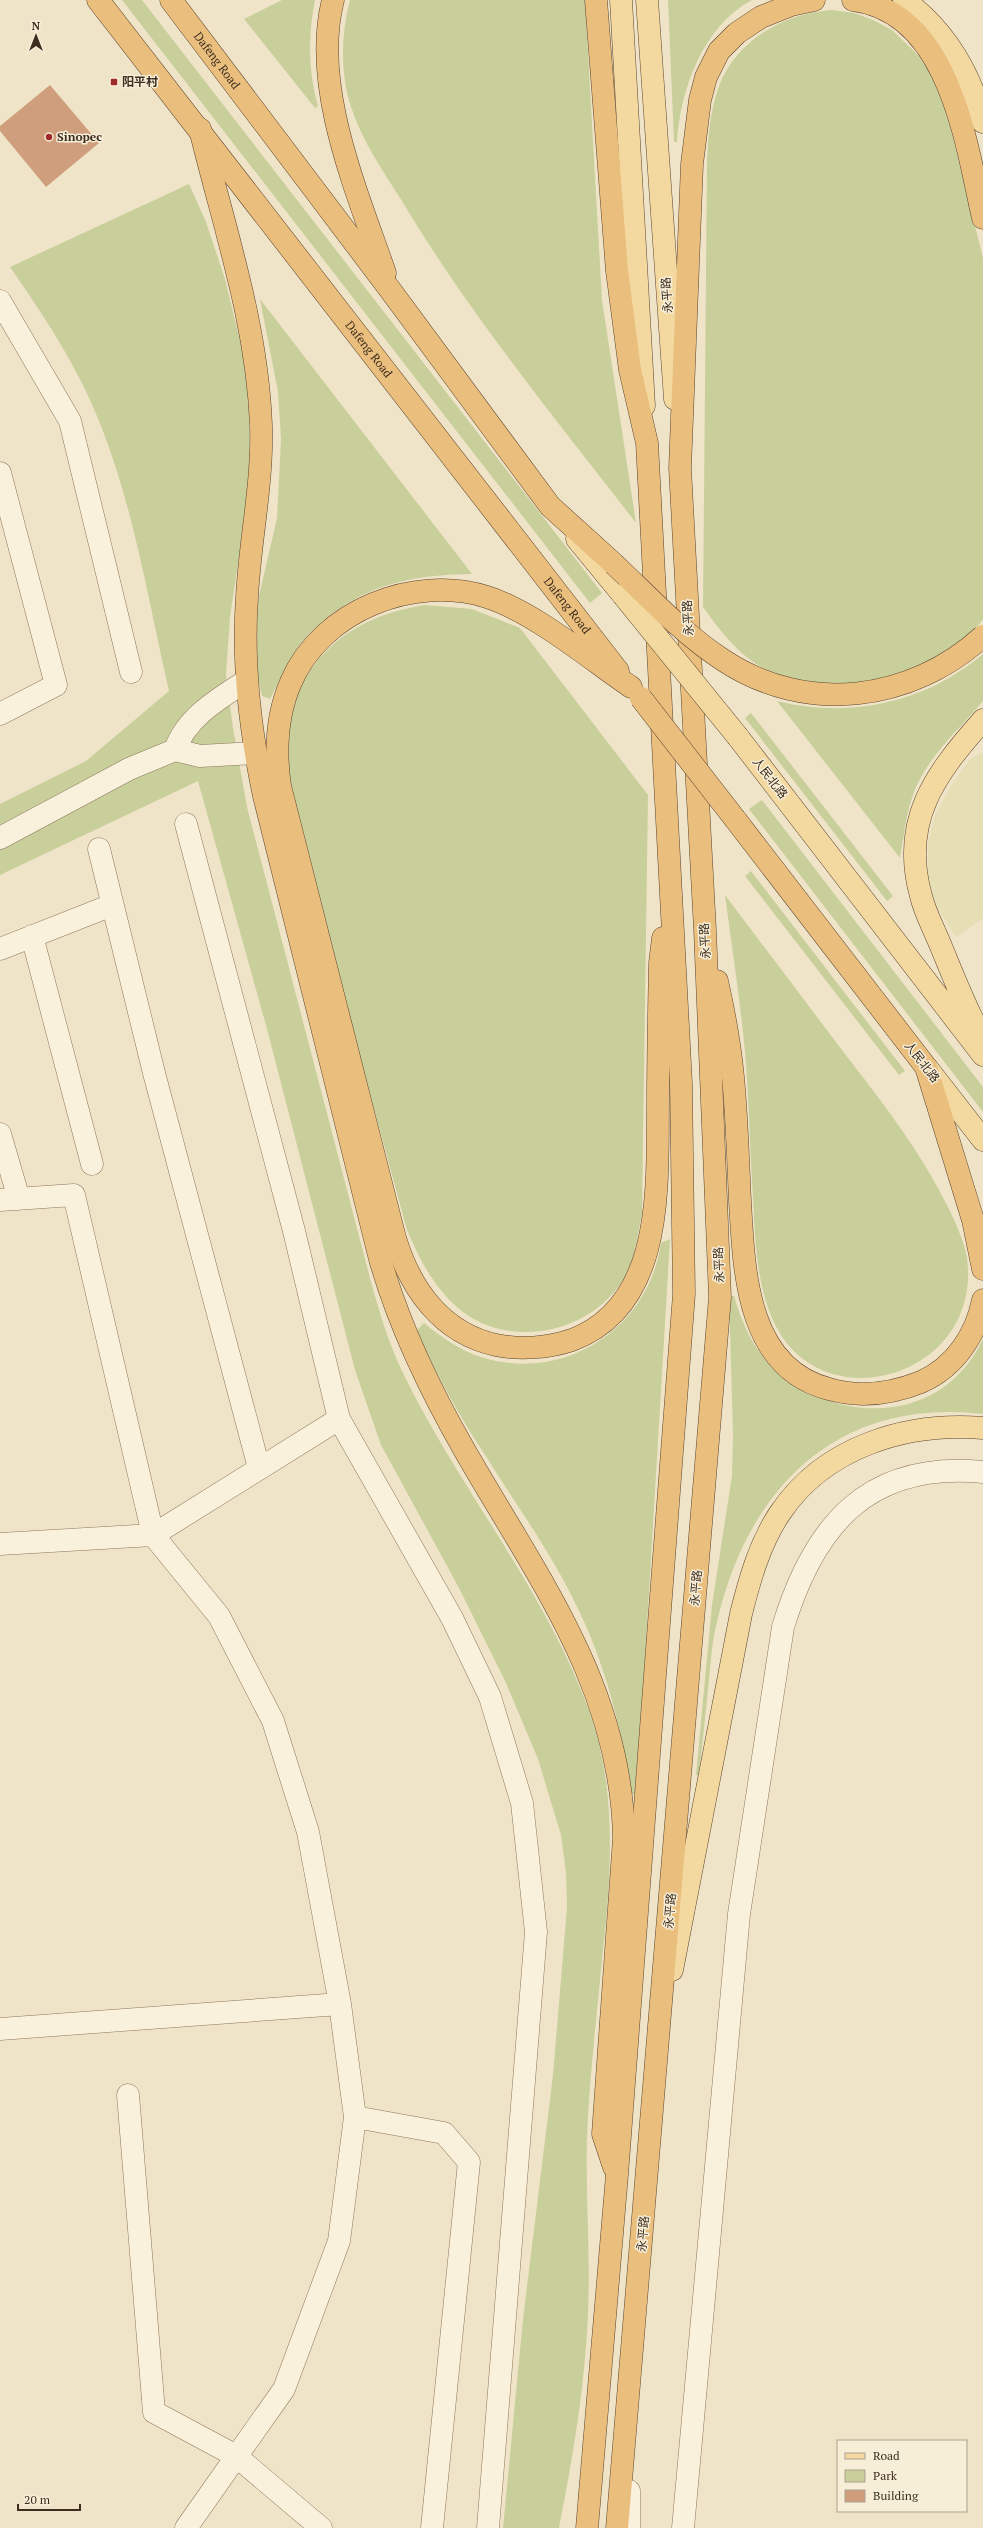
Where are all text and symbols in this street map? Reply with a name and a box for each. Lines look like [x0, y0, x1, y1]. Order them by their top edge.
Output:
north arrow [16, 16, 56, 56]
text: N [32, 19, 41, 33]
street label: Dafeng Road [191, 29, 244, 92]
place label: 阳平村 [122, 74, 158, 89]
marker: 阳平村 [109, 77, 119, 87]
place label: Sinopec [57, 129, 102, 144]
marker: Sinopec [44, 132, 54, 142]
street label: 永平路 [658, 277, 675, 314]
street label: Dafeng Road [342, 318, 396, 381]
street label: Dafeng Road [541, 574, 594, 637]
street label: 永平路 [679, 600, 696, 636]
street label: 人民北路 [750, 754, 791, 801]
street label: 永平路 [696, 923, 713, 959]
street label: 人民北路 [902, 1038, 943, 1085]
street label: 永平路 [710, 1247, 727, 1283]
street label: 永平路 [686, 1569, 705, 1607]
street label: 永平路 [660, 1892, 679, 1930]
street label: 永平路 [633, 2215, 652, 2253]
legend [837, 2440, 967, 2512]
text: Road [873, 2448, 900, 2463]
text: Park [873, 2468, 898, 2483]
scale bar [18, 2486, 80, 2512]
text: Building [873, 2488, 919, 2503]
text: 20 m [24, 2492, 51, 2507]

